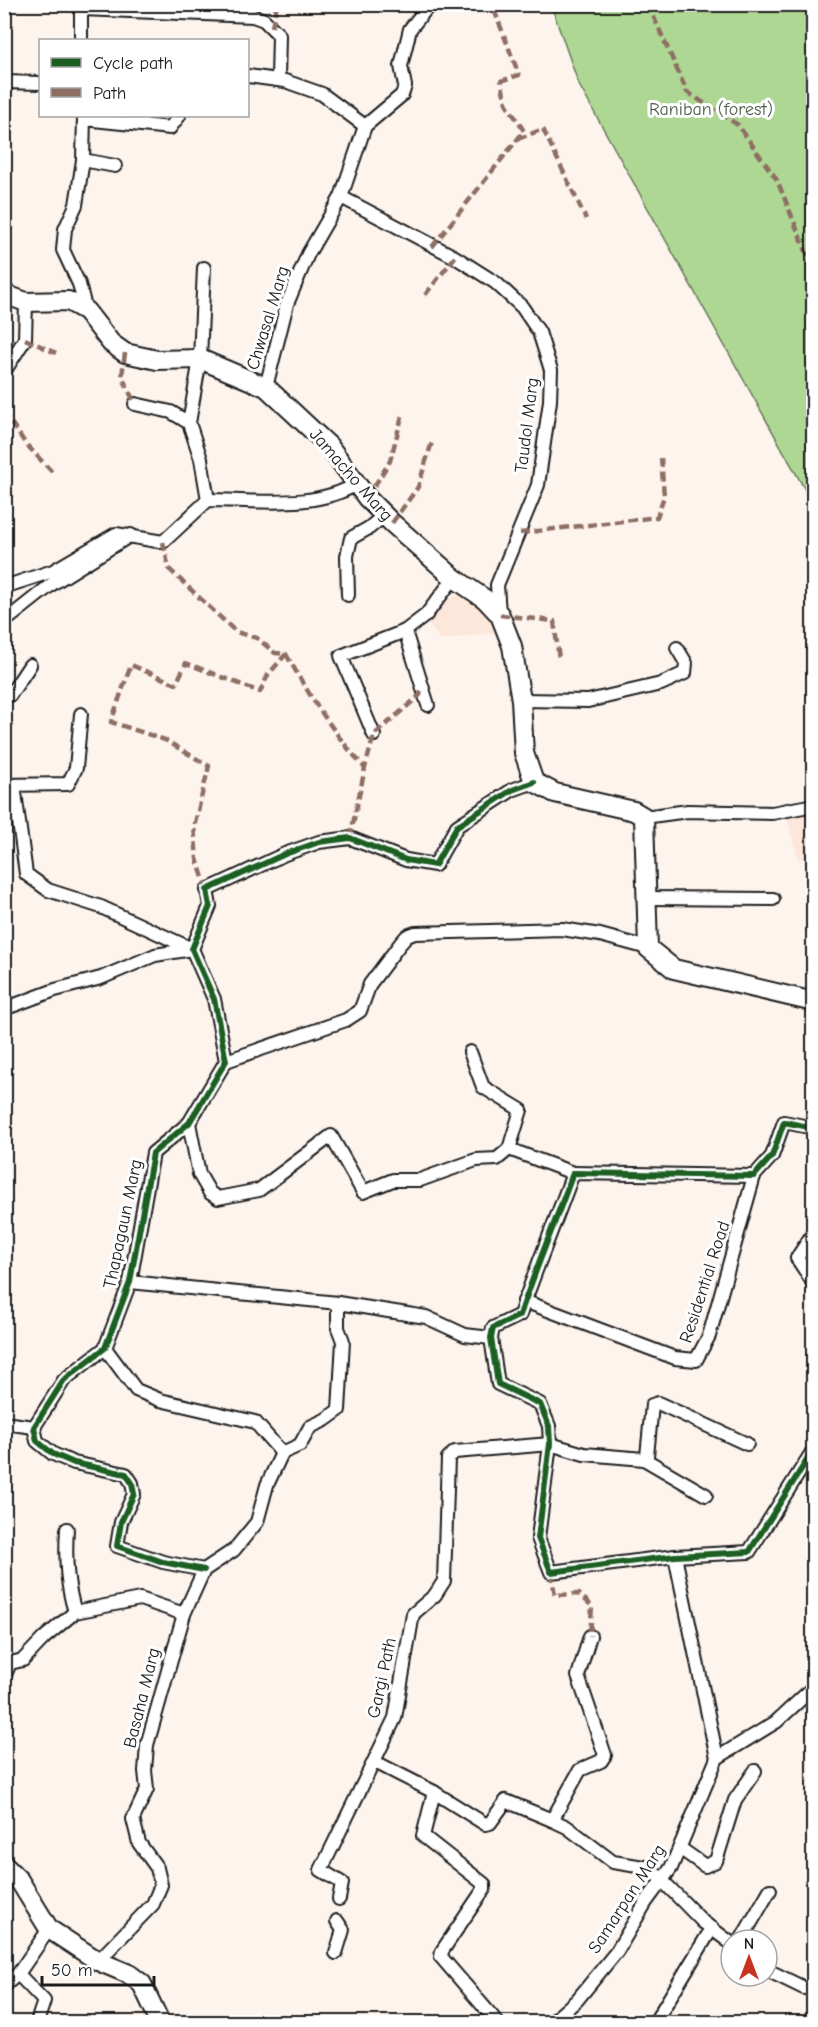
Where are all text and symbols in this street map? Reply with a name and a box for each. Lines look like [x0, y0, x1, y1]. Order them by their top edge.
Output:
legend [39, 39, 249, 117]
text: Cycle path [93, 53, 173, 74]
text: Path [93, 83, 126, 104]
park label: Raniban (forest) [649, 99, 773, 120]
street label: Chwasal Marg [242, 263, 294, 373]
street label: Taudol Marg [511, 376, 543, 474]
street label: Jamacho Marg [305, 424, 397, 526]
street label: Thapagaun Marg [99, 1157, 147, 1291]
street label: Residential Road [675, 1218, 735, 1346]
street label: Gargi Path [363, 1636, 401, 1720]
street label: Basaha Marg [119, 1646, 165, 1750]
street label: Samarpan Marg [584, 1840, 670, 1958]
north arrow [719, 1928, 779, 1988]
text: N [744, 1935, 754, 1953]
scale bar [42, 1949, 154, 1987]
text: 50 m [51, 1960, 93, 1981]

